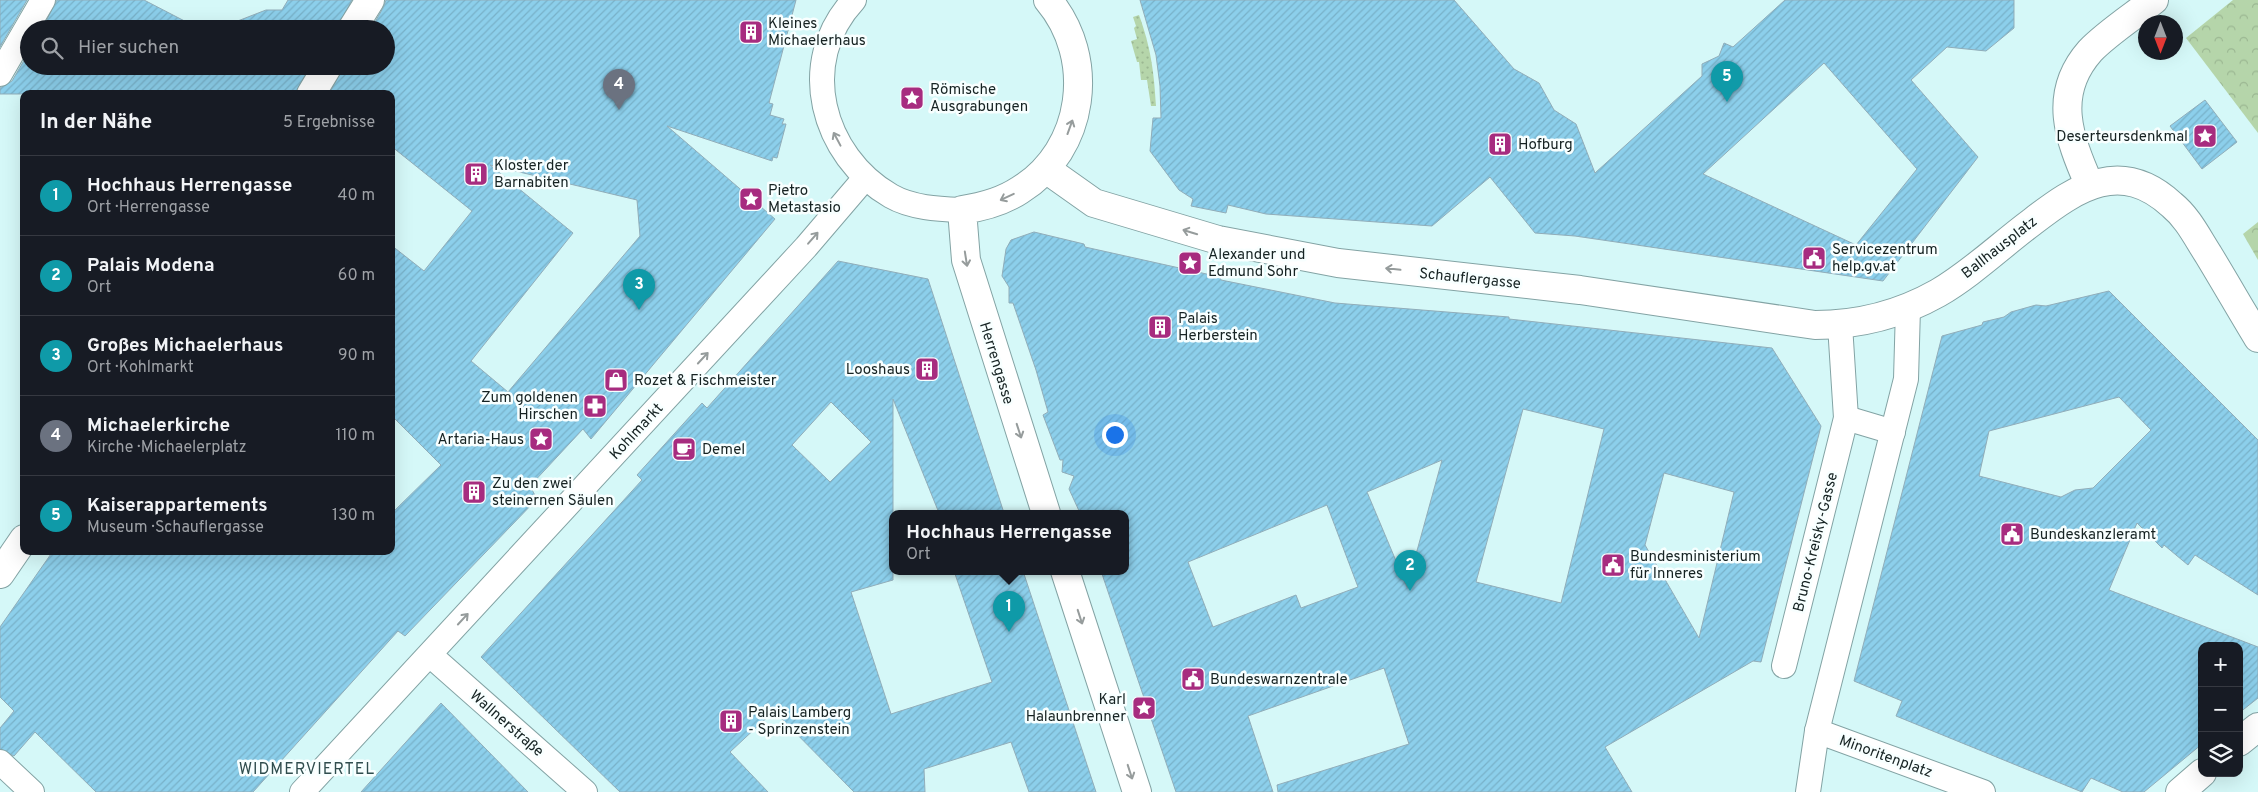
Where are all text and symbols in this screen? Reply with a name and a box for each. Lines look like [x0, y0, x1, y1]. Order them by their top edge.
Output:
place label: Kleines Michaelerhaus [768, 15, 866, 51]
north arrow [2138, 15, 2183, 60]
building icon: Kleines Michaelerhaus [738, 19, 764, 45]
search box [20, 20, 395, 75]
icon: search [38, 34, 66, 62]
text: Hier suchen [78, 36, 179, 60]
pin: 5 [1711, 61, 1743, 102]
pin: 4 [603, 69, 635, 110]
place label: Römische Ausgrabungen [930, 81, 1028, 117]
place icon: Römische Ausgrabungen [899, 85, 925, 111]
text: In der Nähe [40, 109, 152, 136]
text: 5 Ergebnisse [283, 113, 375, 133]
one-way arrow [1066, 120, 1075, 136]
place icon: Deserteursdenkmal [2192, 123, 2218, 149]
place label: Deserteursdenkmal [2056, 128, 2188, 147]
building icon: Hofburg [1487, 131, 1513, 157]
one-way arrow [832, 132, 842, 147]
place label: Hofburg [1518, 136, 1573, 155]
place label: Kloster der Barnabiten [494, 157, 569, 193]
building icon: Kloster der Barnabiten [463, 161, 489, 187]
text: Hochhaus Herrengasse [87, 174, 292, 198]
place label: Pietro Metastasio [768, 182, 841, 218]
text: 1 [53, 186, 59, 206]
text: 40 m [337, 186, 375, 206]
place icon: Pietro Metastasio [738, 186, 764, 212]
one-way arrow [1000, 192, 1015, 202]
text: Ort · Herrengasse [87, 198, 210, 218]
street label: Ballhausplatz [1958, 213, 2042, 284]
one-way arrow [1182, 226, 1198, 236]
one-way arrow [808, 232, 819, 245]
place label: Servicezentrum help.gv.at [1832, 241, 1938, 277]
public building icon: Servicezentrum help.gv.at [1801, 245, 1827, 271]
place label: Alexander und Edmund Sohr [1208, 246, 1306, 282]
one-way arrow [962, 250, 972, 266]
place icon: Alexander und Edmund Sohr [1177, 250, 1203, 276]
text: Palais Modena [87, 254, 215, 278]
one-way arrow [1385, 264, 1401, 274]
street label: Schauflergasse [1418, 265, 1522, 294]
text: 2 [51, 266, 61, 286]
text: 60 m [338, 266, 375, 286]
pin: 3 [623, 269, 655, 310]
text: Ort [87, 278, 111, 298]
place label: Palais Herberstein [1178, 310, 1258, 346]
building icon: Palais Herberstein [1147, 314, 1173, 340]
street label: Herrengasse [974, 320, 1017, 407]
text: Großes Michaelerhaus [87, 334, 283, 358]
text: 3 [51, 346, 61, 366]
text: 90 m [338, 346, 375, 366]
one-way arrow [697, 352, 709, 365]
building icon: Looshaus [914, 356, 940, 382]
text: Ort · Kohlmarkt [87, 358, 194, 378]
place label: Looshaus [846, 361, 910, 380]
shop icon: Rozet & Fischmeister [603, 367, 629, 393]
place label: Rozet & Fischmeister [634, 372, 777, 391]
place label: Zum goldenen Hirschen [481, 389, 578, 425]
pharmacy icon: Zum goldenen Hirschen [582, 393, 608, 419]
street label: Kohlmarkt [606, 400, 668, 464]
text: Michaelerkirche [87, 414, 230, 438]
your location [1102, 422, 1128, 448]
one-way arrow [1015, 423, 1024, 438]
text: 4 [51, 426, 61, 446]
text: 110 m [335, 426, 375, 446]
place icon: Artaria-Haus [528, 426, 554, 452]
place label: Artaria-Haus [437, 431, 524, 450]
cafe icon: Demel [671, 436, 697, 462]
text: Kirche · Michaelerplatz [87, 438, 247, 458]
place label: Demel [702, 441, 745, 460]
street label: Bruno-Kreisky-Gasse [1790, 471, 1843, 614]
place label: Zu den zwei steinernen Säulen [492, 475, 614, 511]
building icon: Zu den zwei steinernen Säulen [461, 479, 487, 505]
text: Kaiserappartements [87, 494, 268, 518]
text: 5 [51, 506, 61, 526]
text: 130 m [332, 506, 375, 526]
popup [889, 510, 1129, 575]
text: Museum · Schauflergasse [87, 518, 264, 538]
text: Hochhaus Herrengasse [906, 521, 1112, 545]
public building icon: Bundeskanzleramt [1999, 521, 2025, 547]
place label: Bundeskanzleramt [2030, 526, 2156, 545]
text: Ort [906, 545, 931, 565]
place label: Bundesministerium für Inneres [1630, 548, 1761, 584]
pin: 2 [1394, 550, 1426, 591]
public building icon: Bundesministerium für Inneres [1600, 552, 1626, 578]
pin: 1 [993, 591, 1025, 632]
one-way arrow [1076, 609, 1085, 624]
one-way arrow [457, 612, 469, 625]
map controls [2198, 642, 2243, 777]
button: + [2198, 642, 2243, 687]
public building icon: Bundeswarnzentrale [1180, 666, 1206, 692]
place label: Bundeswarnzentrale [1210, 671, 1348, 690]
street label: Wallnerstraße [465, 687, 547, 762]
button: − [2198, 687, 2243, 732]
place label: Karl Halaunbrenner [1026, 691, 1126, 727]
place icon: Karl Halaunbrenner [1131, 695, 1157, 721]
place label: Palais Lamberg - Sprinzenstein [748, 704, 851, 740]
building icon: Palais Lamberg - Sprinzenstein [718, 708, 744, 734]
street label: Minoritenplatz [1836, 732, 1935, 783]
button: layers [2198, 732, 2243, 777]
district label: WIDMERVIERTEL [239, 760, 375, 780]
one-way arrow [1126, 763, 1136, 779]

